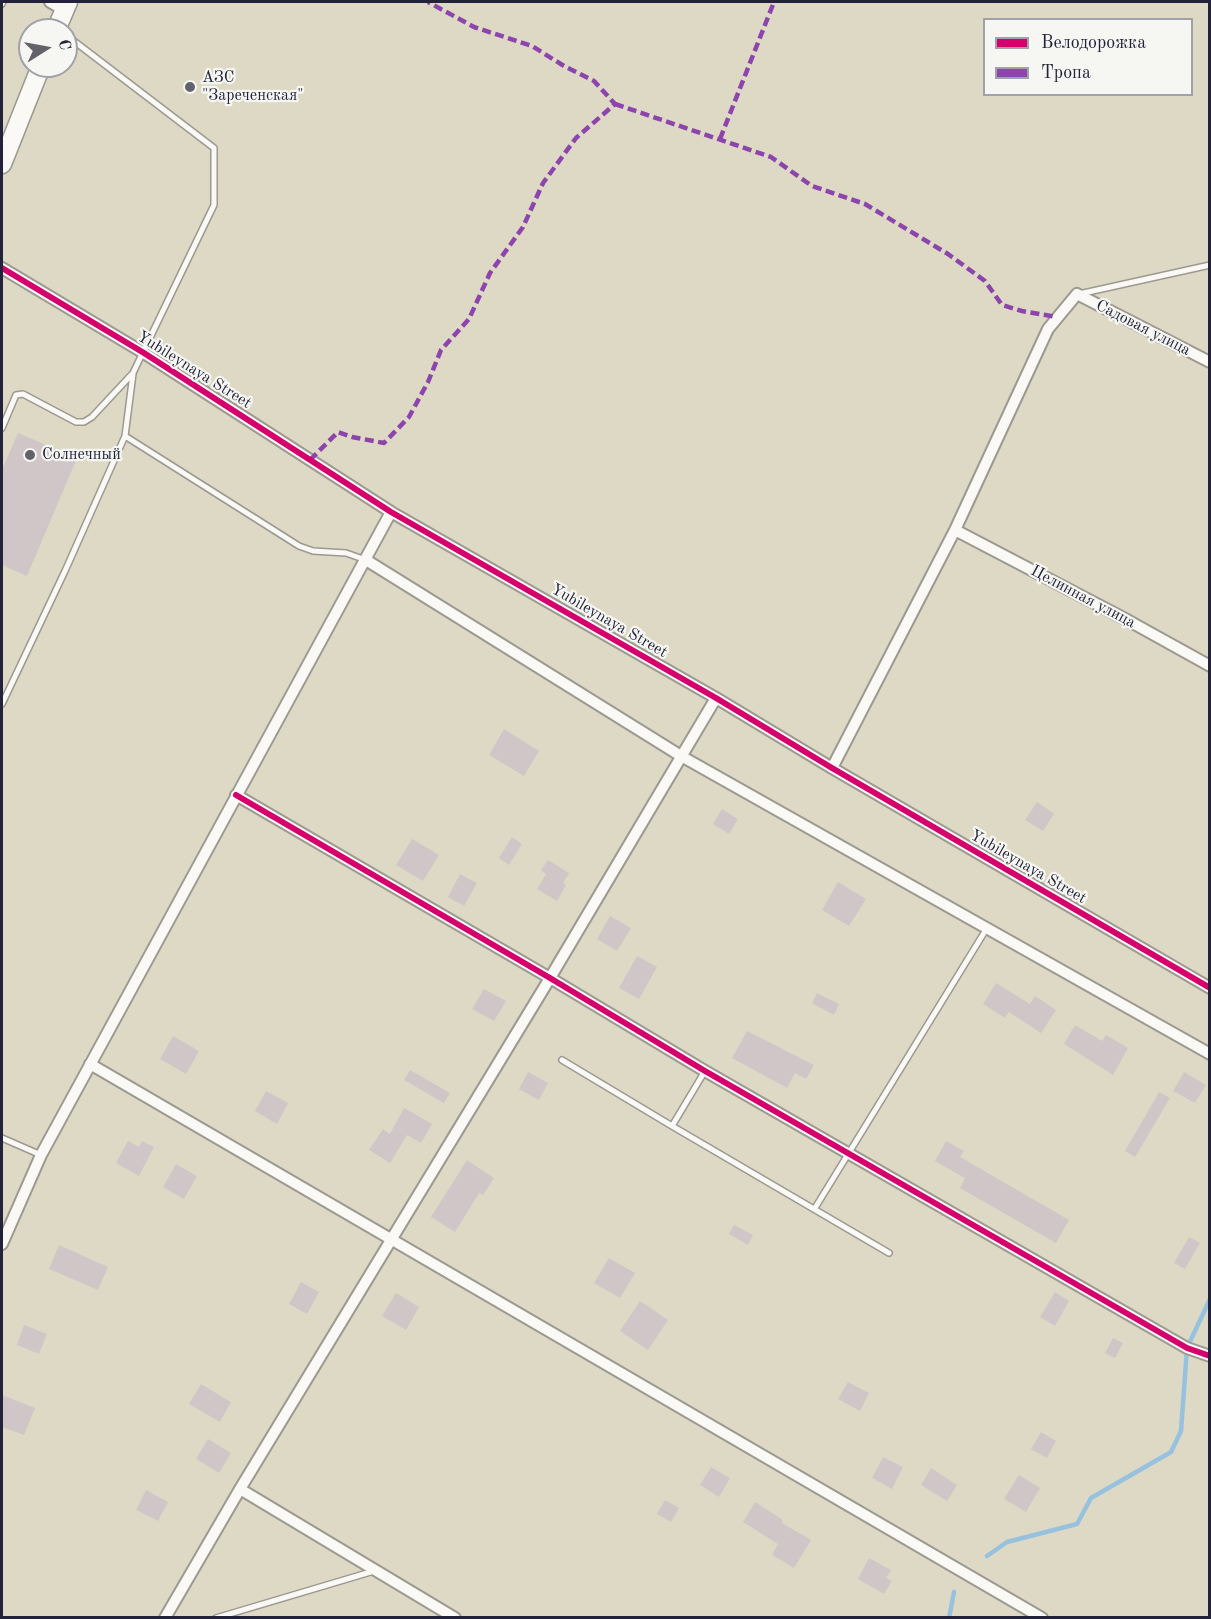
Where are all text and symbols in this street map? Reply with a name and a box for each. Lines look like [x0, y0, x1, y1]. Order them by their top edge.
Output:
north arrow [18, 18, 78, 78]
legend [983, 18, 1193, 96]
text: Велодорожка [1041, 34, 1146, 52]
text: С [55, 38, 73, 52]
text: Тропа [1041, 64, 1091, 82]
place label: АЗС "Зареченская" [202, 68, 304, 106]
marker: АЗС "Зареченская" [183, 80, 197, 94]
street label: Садовая улица [1092, 296, 1194, 360]
street label: Yubileynaya Street [133, 327, 255, 413]
place label: Солнечный [42, 445, 121, 465]
marker: Солнечный [23, 448, 37, 462]
street label: Целинная улица [1027, 561, 1139, 633]
street label: Yubileynaya Street [547, 580, 671, 662]
street label: Yubileynaya Street [966, 826, 1090, 908]

